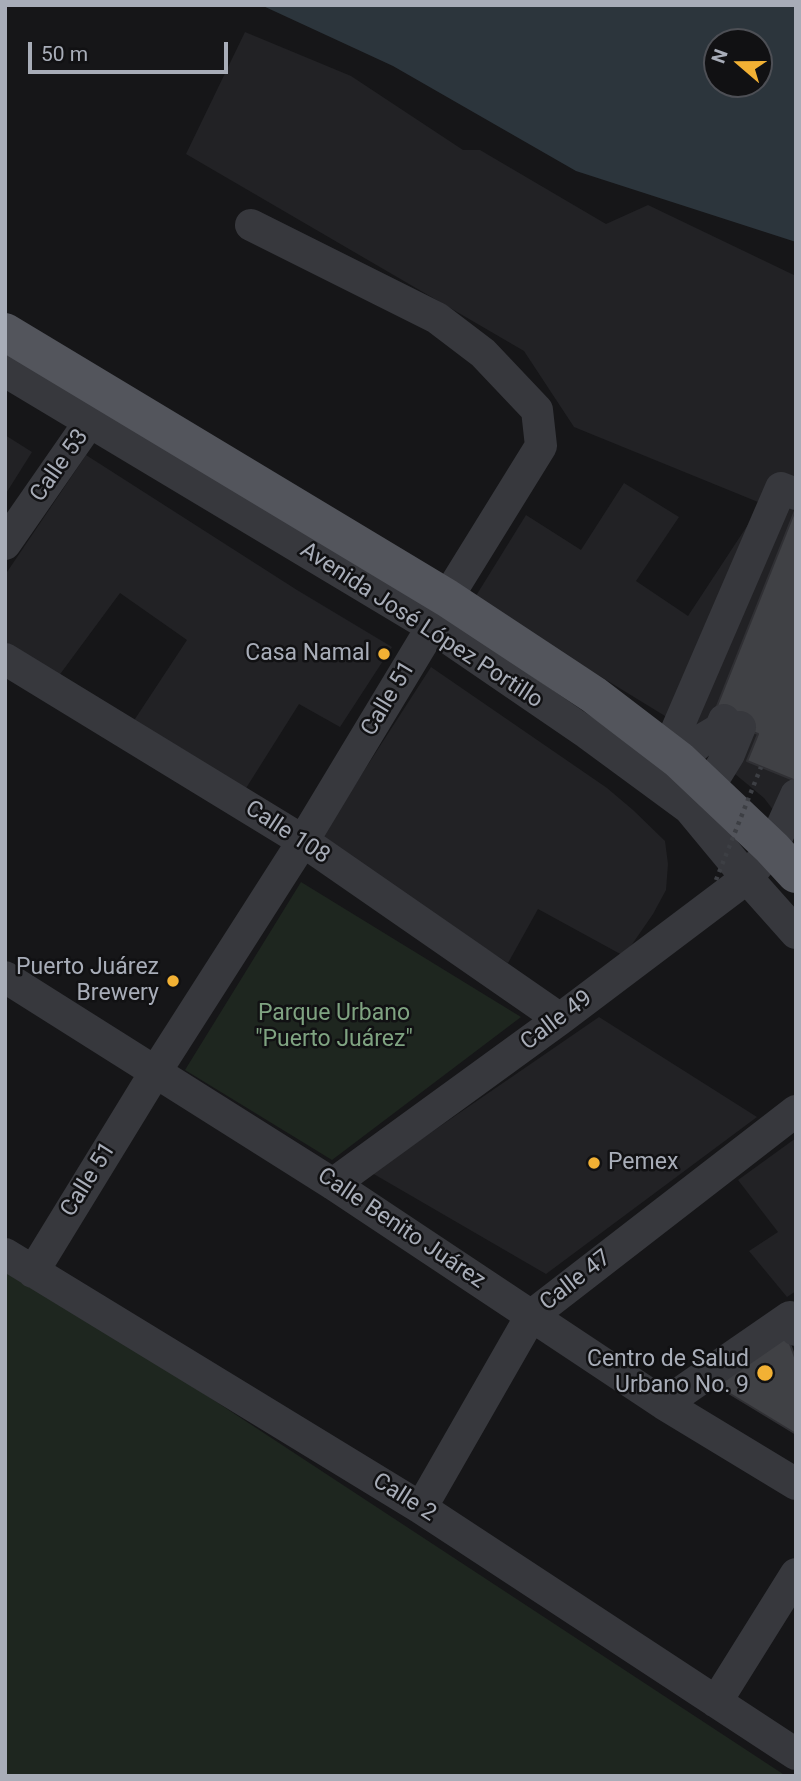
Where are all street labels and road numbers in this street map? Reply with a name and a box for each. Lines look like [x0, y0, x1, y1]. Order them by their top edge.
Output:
street label: Calle 53 [25, 424, 95, 508]
street label: Avenida José López Portillo [295, 537, 547, 715]
street label: Calle 51 [356, 657, 422, 741]
street label: Calle 108 [240, 795, 334, 871]
street label: Calle 49 [516, 985, 598, 1057]
street label: Calle 51 [55, 1138, 123, 1222]
street label: Calle Benito Juárez [312, 1163, 490, 1295]
street label: Calle 47 [535, 1245, 617, 1317]
street label: Calle 2 [367, 1468, 441, 1528]

